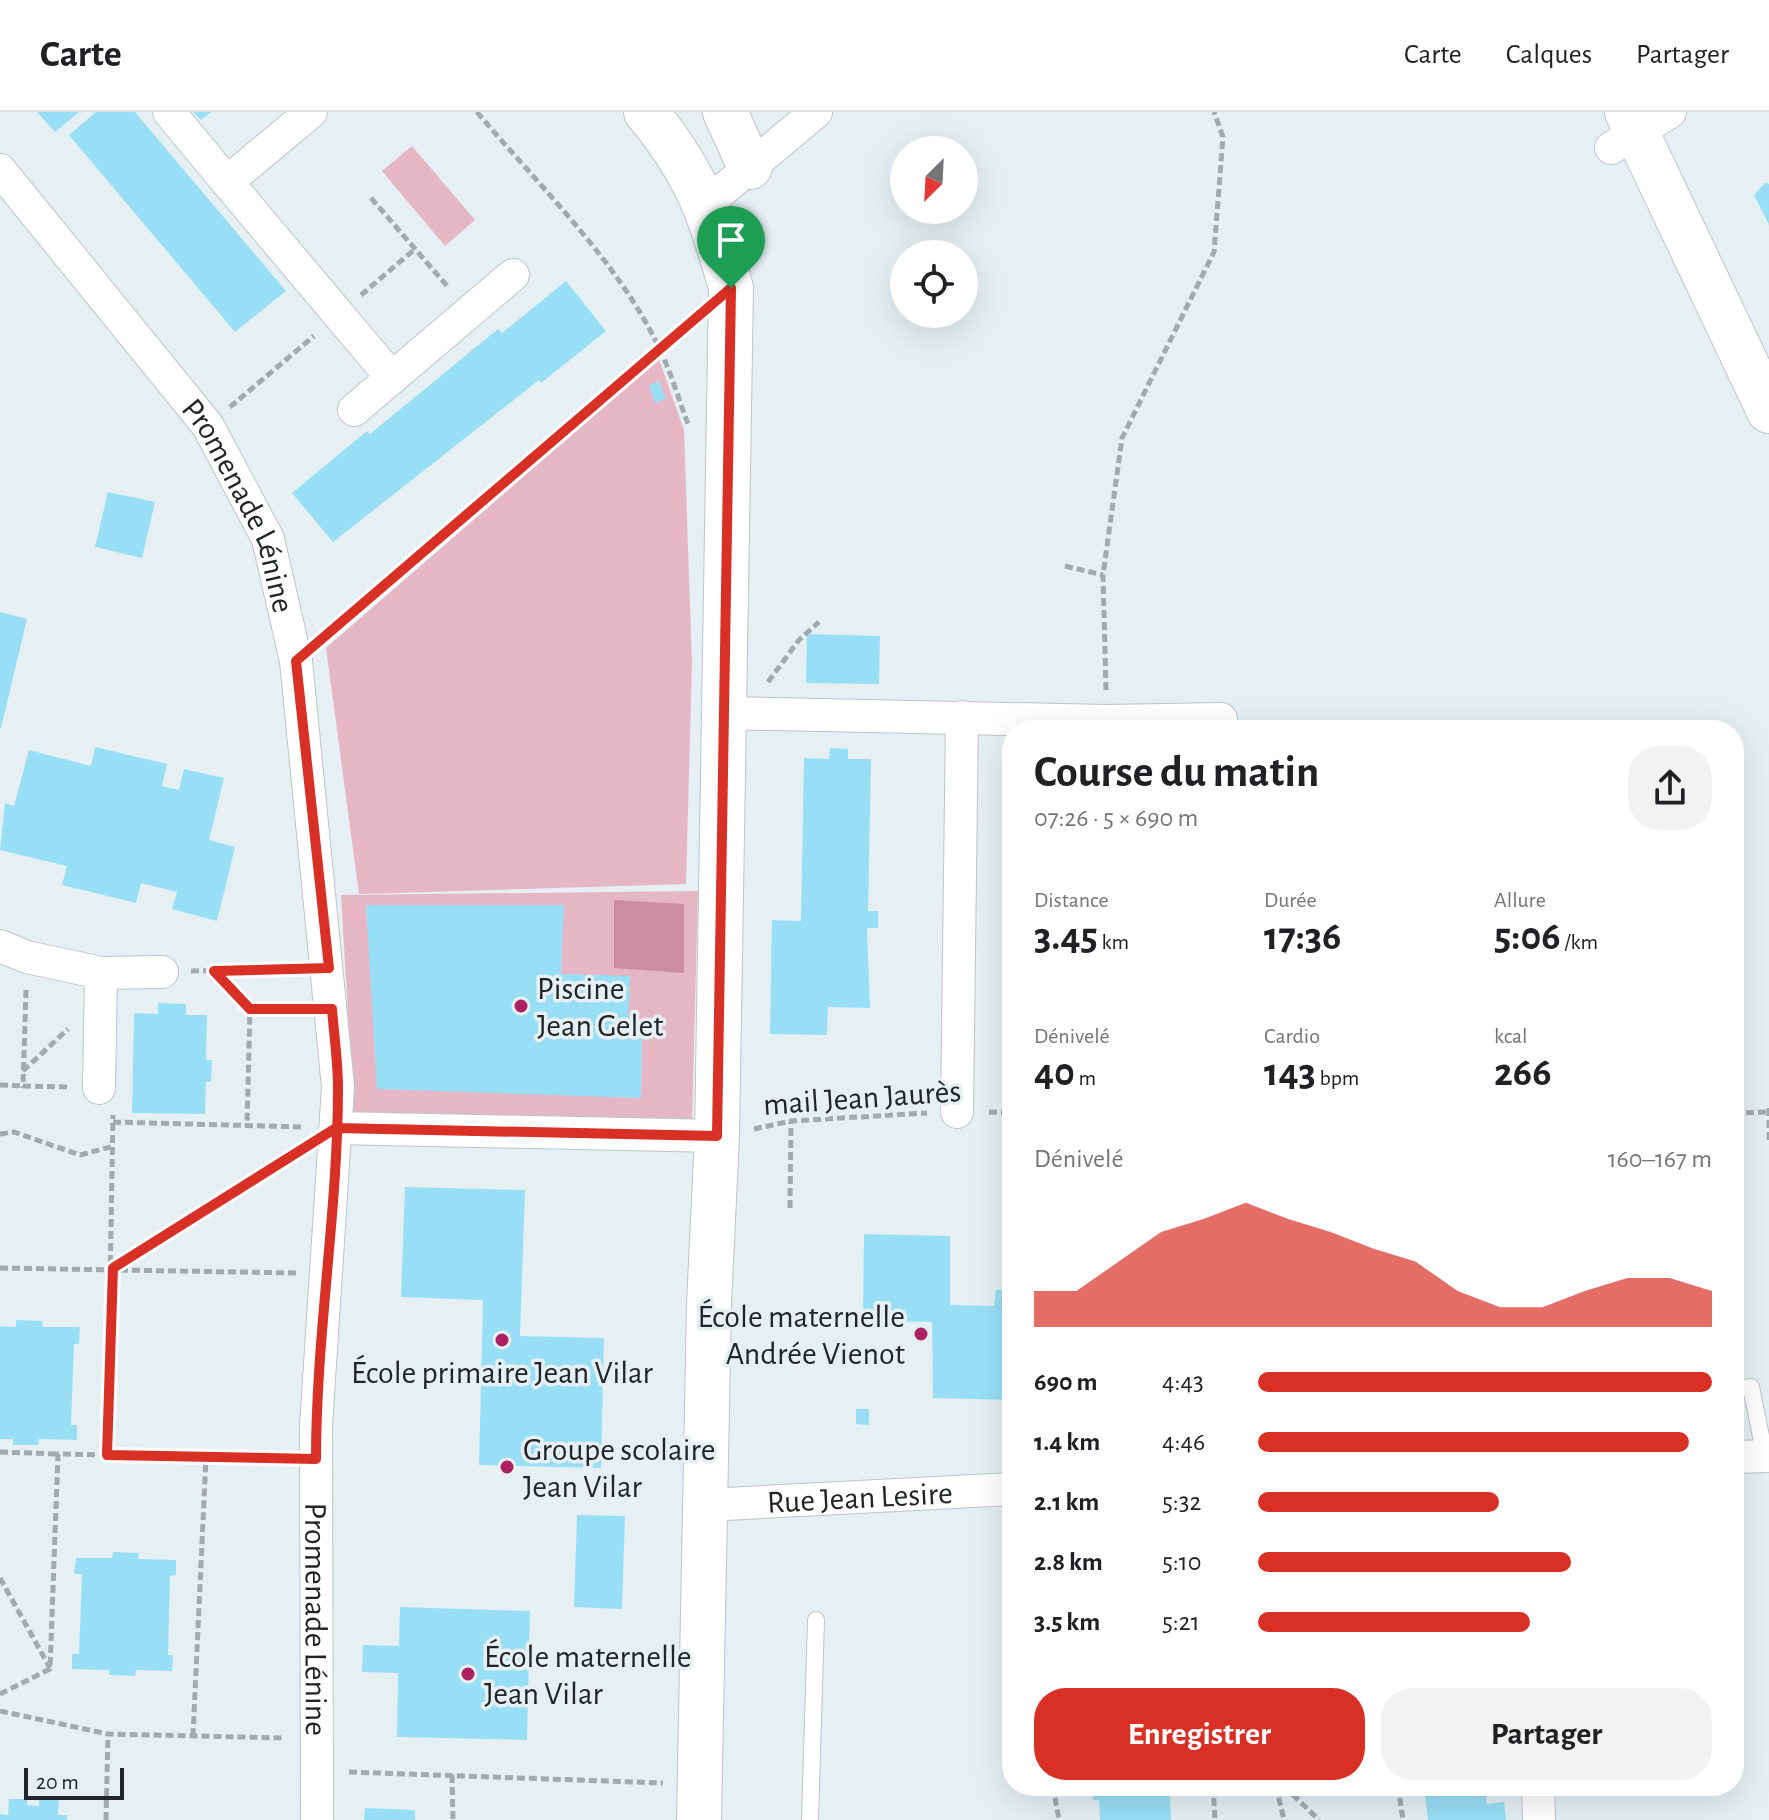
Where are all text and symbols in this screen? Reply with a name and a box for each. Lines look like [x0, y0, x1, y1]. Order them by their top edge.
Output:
text: Carte [40, 36, 122, 74]
text: Carte [1404, 41, 1462, 69]
text: Calques [1506, 41, 1592, 69]
text: Partager [1636, 41, 1729, 69]
north arrow [890, 136, 978, 224]
map controls [890, 136, 978, 328]
pin [697, 206, 765, 288]
icon: arrive [709, 218, 753, 262]
button: locate [890, 240, 978, 328]
street label: Promenade Lénine [176, 393, 299, 616]
button: share [1628, 746, 1712, 830]
text: Course du matin [1034, 751, 1319, 795]
text: 07:26 · 5 × 690 m [1034, 805, 1198, 831]
text: Distance [1034, 889, 1109, 911]
text: Durée [1264, 889, 1317, 911]
text: Allure [1494, 889, 1546, 911]
text: 3.45 [1034, 917, 1098, 957]
text: 17:36 [1264, 917, 1341, 957]
text: 5:06 [1494, 917, 1561, 957]
text: km [1098, 931, 1129, 953]
text: /km [1561, 931, 1598, 953]
place label: Piscine Jean Gelet [537, 973, 663, 1042]
marker: Piscine Jean Gelet [512, 997, 530, 1015]
text: Dénivelé [1034, 1025, 1110, 1047]
text: Cardio [1264, 1025, 1320, 1047]
text: kcal [1494, 1025, 1528, 1047]
text: 40 [1034, 1053, 1075, 1093]
text: 143 [1264, 1053, 1316, 1093]
text: 266 [1494, 1053, 1551, 1093]
text: m [1075, 1067, 1096, 1089]
text: bpm [1316, 1067, 1359, 1089]
street label: mail Jean Jaurès [762, 1075, 962, 1121]
text: Dénivelé [1034, 1146, 1124, 1172]
text: 160–167 m [1608, 1146, 1712, 1172]
place label: École maternelle Andrée Vienot [697, 1298, 905, 1370]
marker: École maternelle Andrée Vienot [912, 1325, 930, 1343]
marker: École primaire Jean Vilar [493, 1331, 511, 1349]
place label: École primaire Jean Vilar [351, 1354, 654, 1389]
text: 690 m [1034, 1369, 1098, 1395]
text: 4:43 [1162, 1369, 1204, 1395]
text: 1.4 km [1034, 1429, 1100, 1455]
text: 4:46 [1162, 1429, 1205, 1455]
place label: Groupe scolaire Jean Vilar [523, 1434, 716, 1503]
marker: Groupe scolaire Jean Vilar [498, 1458, 516, 1476]
street label: Rue Jean Lesire [766, 1477, 954, 1519]
text: 2.1 km [1034, 1489, 1099, 1515]
text: 5:32 [1162, 1489, 1201, 1515]
street label: Promenade Lénine [299, 1503, 332, 1736]
text: 2.8 km [1034, 1549, 1103, 1575]
text: 5:10 [1162, 1549, 1202, 1575]
text: 3.5 km [1034, 1609, 1100, 1635]
text: 5:21 [1162, 1609, 1200, 1635]
place label: École maternelle Jean Vilar [484, 1638, 692, 1710]
marker: École maternelle Jean Vilar [459, 1665, 477, 1683]
button: Enregistrer [1034, 1688, 1365, 1780]
button: Partager [1381, 1688, 1712, 1780]
scale bar [24, 1764, 124, 1800]
text: 20 m [36, 1771, 79, 1793]

